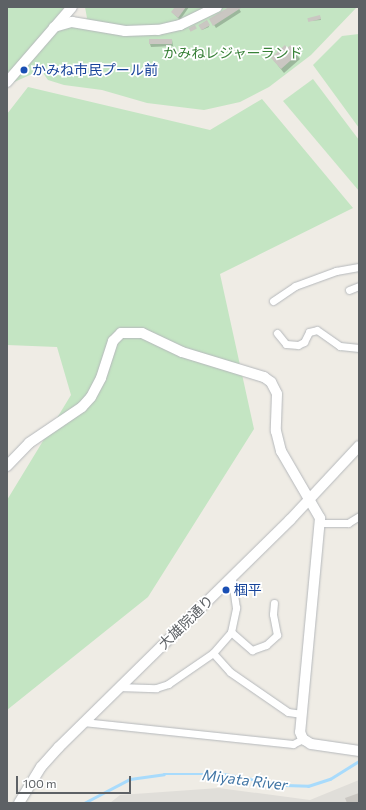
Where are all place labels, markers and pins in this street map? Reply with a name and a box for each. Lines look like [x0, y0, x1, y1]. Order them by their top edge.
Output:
place label: かみね市民プール前 [32, 62, 158, 78]
marker: かみね市民プール前 [19, 65, 29, 75]
place label: 椢平 [234, 582, 262, 598]
marker: 椢平 [221, 585, 231, 595]

